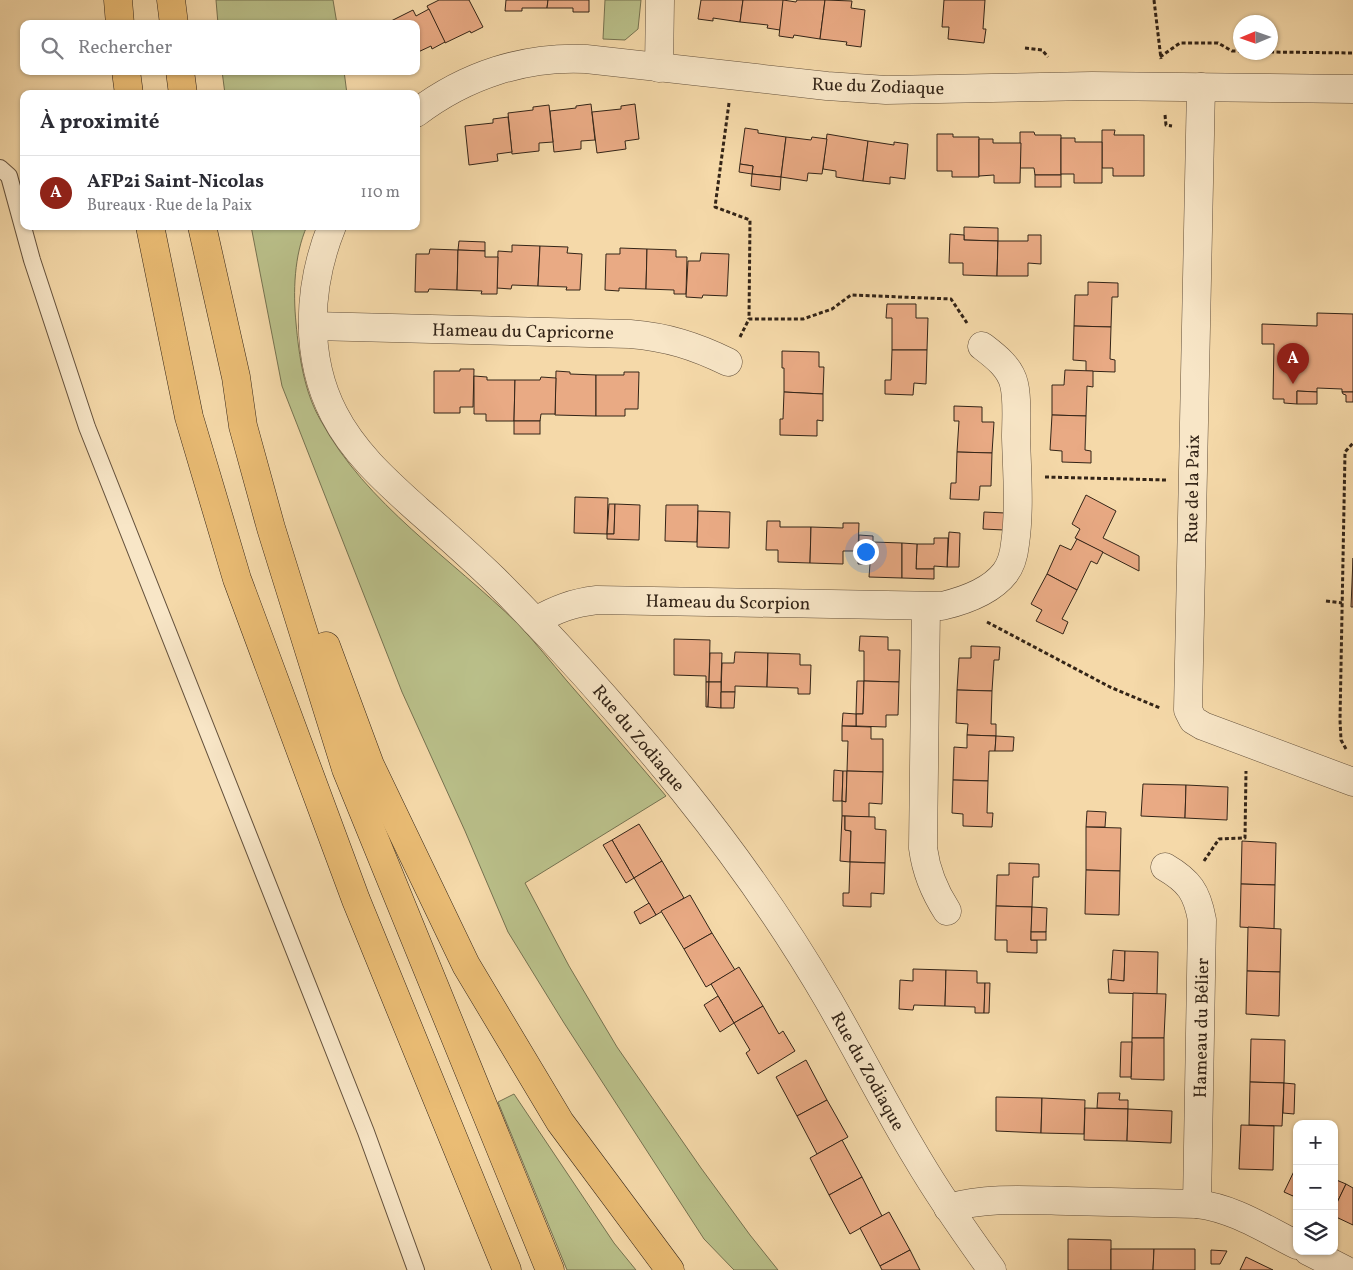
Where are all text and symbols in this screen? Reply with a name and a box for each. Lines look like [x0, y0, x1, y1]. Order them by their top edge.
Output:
north arrow [1233, 15, 1278, 60]
search box [20, 20, 420, 75]
icon: search [38, 34, 66, 62]
text: Rechercher [78, 35, 172, 61]
street label: Rue du Zodiaque [811, 73, 945, 102]
text: À proximité [40, 108, 159, 137]
text: AFP2i Saint-Nicolas [87, 169, 264, 195]
text: A [50, 182, 62, 204]
text: 110 m [361, 182, 400, 204]
text: Bureaux · Rue de la Paix [87, 195, 252, 217]
street label: Hameau du Capricorne [432, 318, 614, 347]
pin: A [1277, 343, 1309, 384]
street label: Rue de la Paix [1180, 434, 1207, 544]
your location [853, 539, 879, 565]
street label: Hameau du Scorpion [645, 590, 811, 617]
street label: Rue du Zodiaque [586, 680, 690, 798]
street label: Hameau du Bélier [1189, 957, 1216, 1098]
street label: Rue du Zodiaque [824, 1008, 910, 1136]
map controls [1293, 1120, 1338, 1255]
button: + [1293, 1120, 1338, 1165]
button: − [1293, 1165, 1338, 1210]
button: layers [1293, 1210, 1338, 1255]

